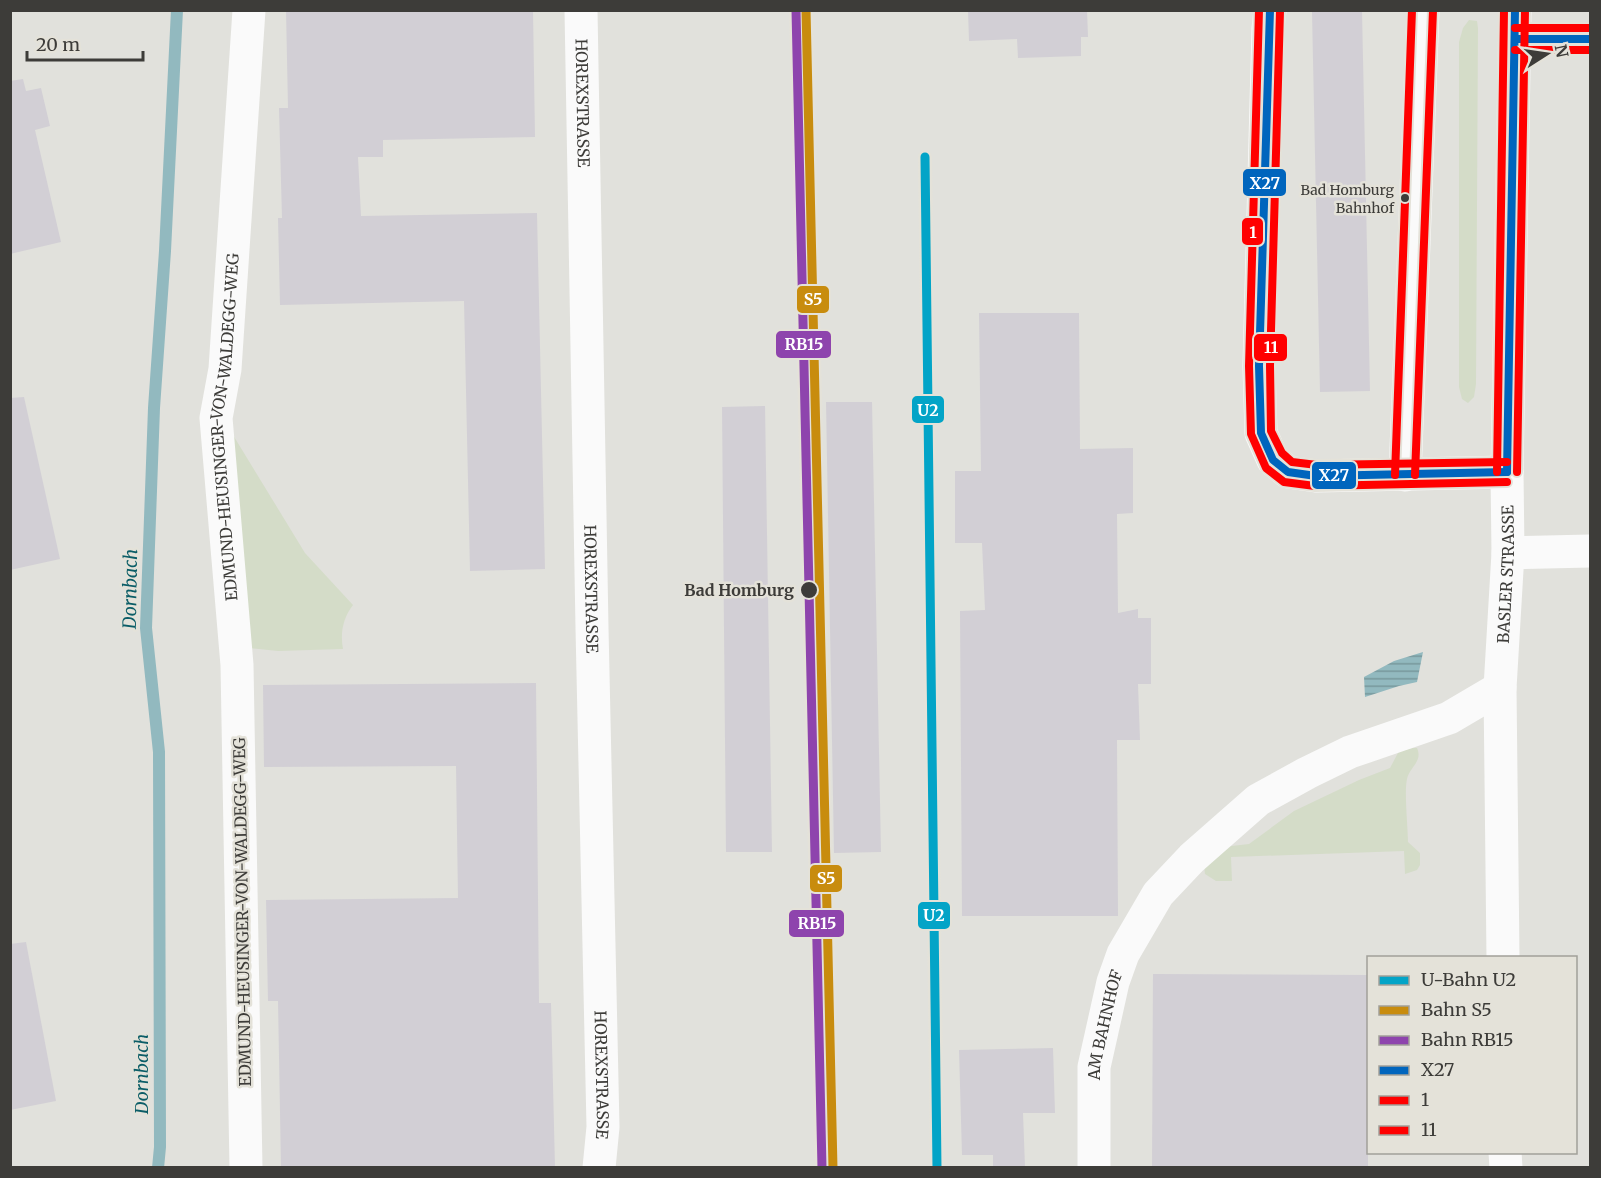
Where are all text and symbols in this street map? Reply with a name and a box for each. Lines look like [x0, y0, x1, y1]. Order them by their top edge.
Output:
scale bar [27, 24, 142, 62]
north arrow [1517, 24, 1577, 84]
text: 20 m [36, 33, 80, 56]
street label: HOREXSTRASSE [572, 38, 594, 168]
text: N [1551, 43, 1573, 59]
line badge: X27 [1242, 168, 1287, 197]
text: X27 [1250, 173, 1281, 193]
place label: Bad Homburg Bahnhof [1300, 181, 1395, 217]
marker: Bad Homburg Bahnhof [1399, 192, 1411, 204]
line badge: 1 [1241, 217, 1264, 246]
text: 1 [1249, 222, 1257, 242]
street label: EDMUND-HEUSINGER-VON-WALDEGG-WEG [206, 252, 243, 602]
line badge: S5 [796, 285, 830, 314]
text: S5 [804, 289, 822, 309]
line badge: RB15 [775, 330, 832, 359]
line badge: 11 [1253, 333, 1288, 362]
text: RB15 [785, 334, 823, 354]
text: 11 [1264, 337, 1279, 357]
line badge: U2 [911, 395, 945, 424]
text: U2 [917, 400, 939, 420]
line badge: X27 [1311, 461, 1357, 490]
text: X27 [1319, 465, 1350, 485]
street label: BASLER STRASSE [1493, 504, 1518, 644]
street label: HOREXSTRASSE [580, 524, 603, 654]
water label: Dornbach [118, 549, 142, 630]
place label: Bad Homburg [684, 580, 794, 600]
marker: Bad Homburg [799, 580, 819, 600]
street label: EDMUND-HEUSINGER-VON-WALDEGG-WEG [229, 737, 255, 1087]
line badge: S5 [809, 864, 843, 893]
text: S5 [817, 868, 835, 888]
line badge: U2 [917, 901, 951, 930]
text: U2 [923, 905, 945, 925]
line badge: RB15 [788, 909, 845, 938]
text: RB15 [798, 913, 836, 933]
legend [1367, 956, 1577, 1154]
street label: AM BAHNHOF [1084, 967, 1127, 1081]
text: U-Bahn U2 [1421, 968, 1516, 991]
text: Bahn S5 [1421, 998, 1492, 1021]
street label: HOREXSTRASSE [590, 1010, 613, 1141]
text: Bahn RB15 [1421, 1028, 1514, 1051]
water label: Dornbach [130, 1034, 153, 1115]
text: X27 [1421, 1058, 1454, 1081]
text: 1 [1421, 1088, 1429, 1111]
text: 11 [1421, 1118, 1437, 1141]

